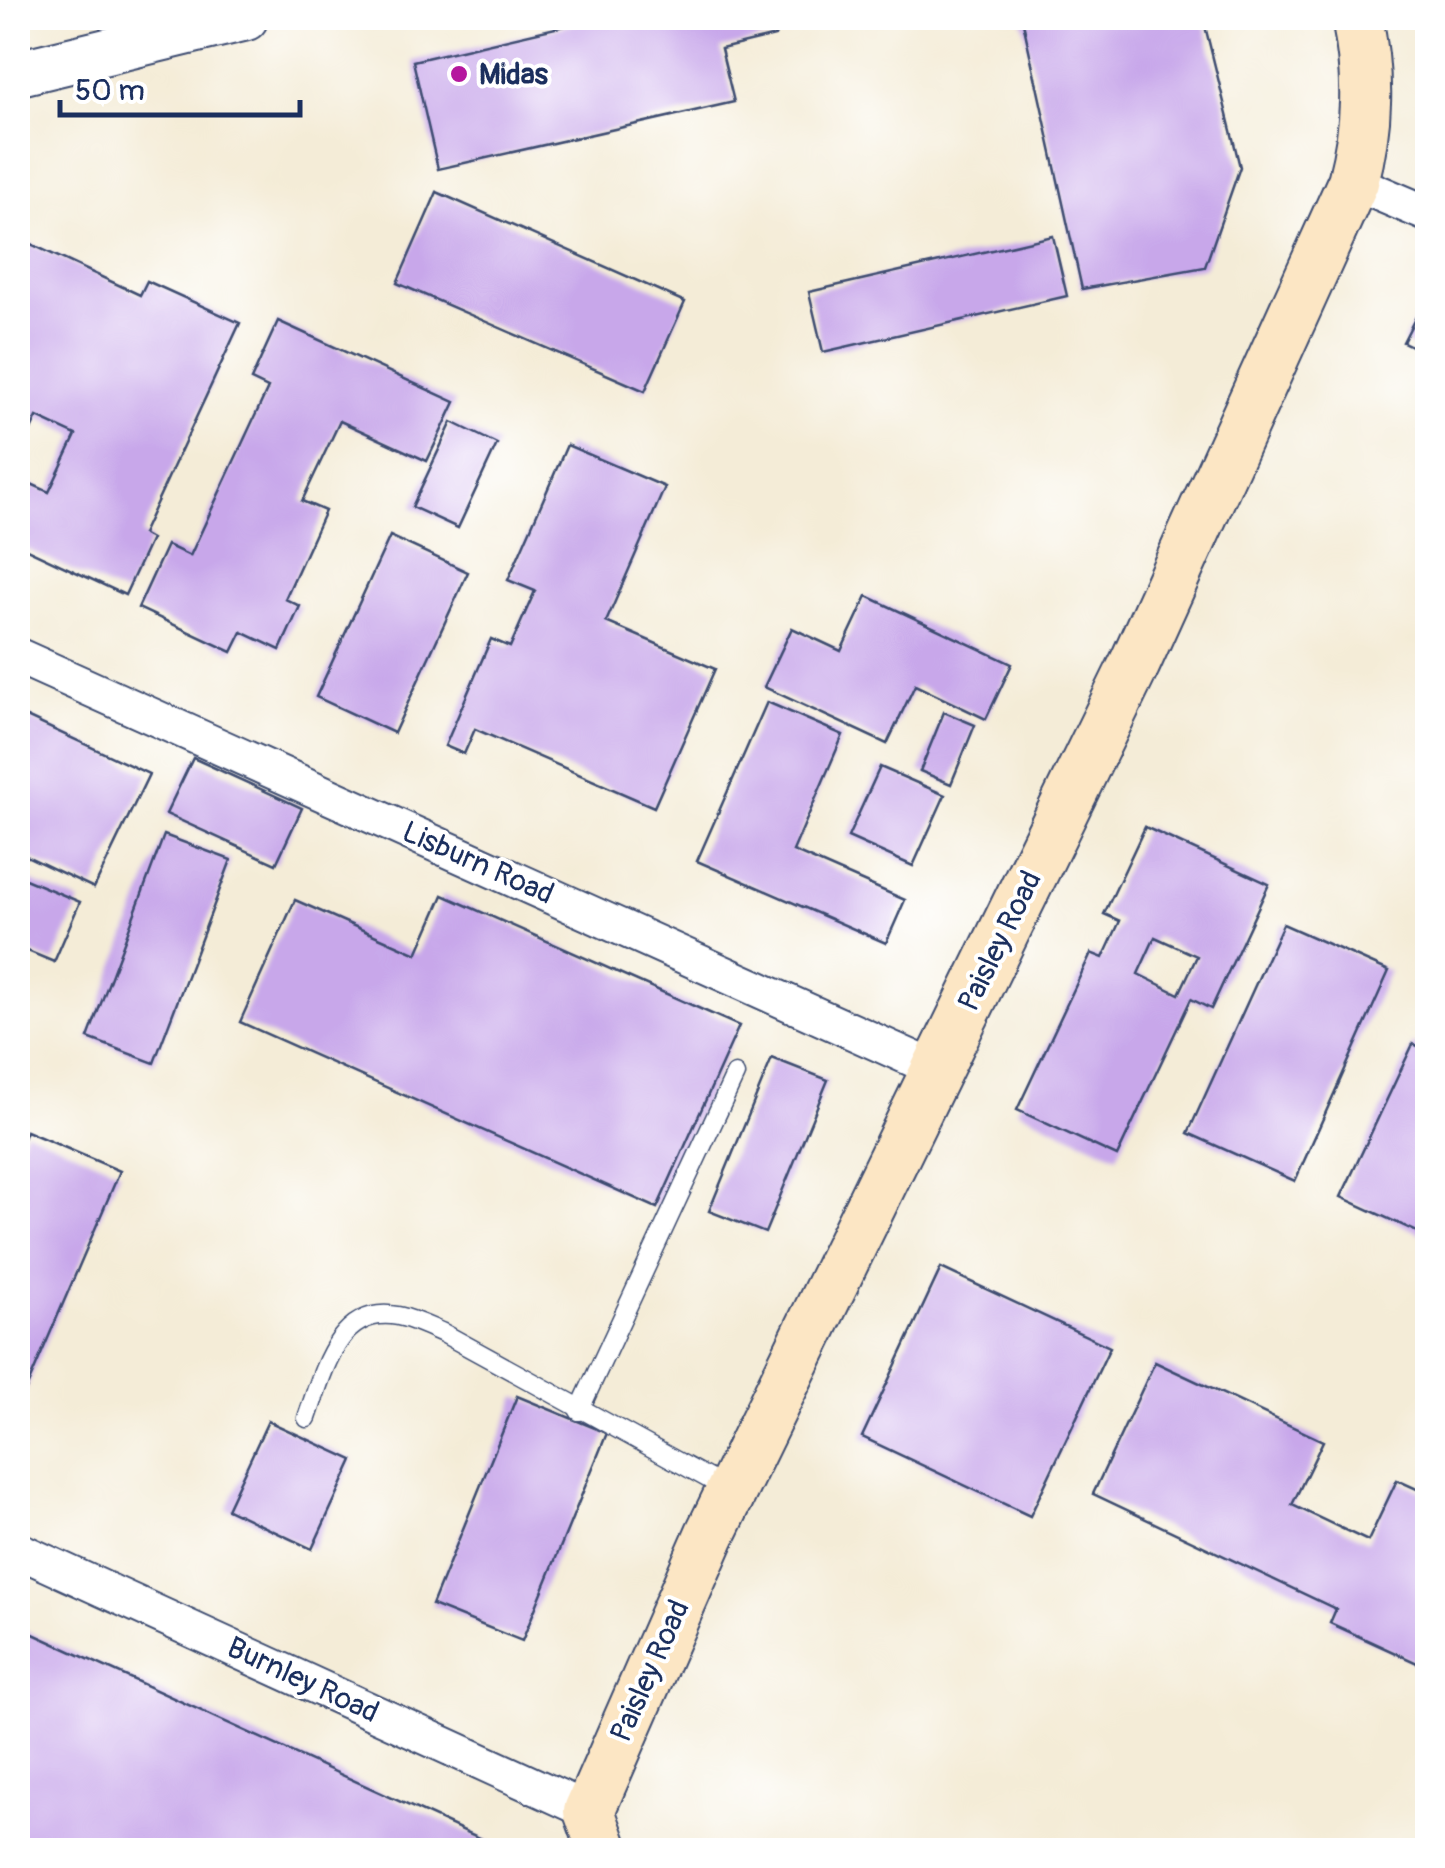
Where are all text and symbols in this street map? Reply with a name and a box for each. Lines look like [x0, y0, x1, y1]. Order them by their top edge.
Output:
scale bar [60, 55, 300, 117]
place label: Midas [479, 56, 549, 93]
marker: Midas [448, 63, 470, 85]
text: 50 m [75, 72, 145, 109]
street label: Lisburn Road [397, 813, 559, 913]
street label: Paisley Road [950, 865, 1050, 1017]
street label: Paisley Road [602, 1594, 698, 1748]
street label: Burnley Road [221, 1629, 385, 1731]

